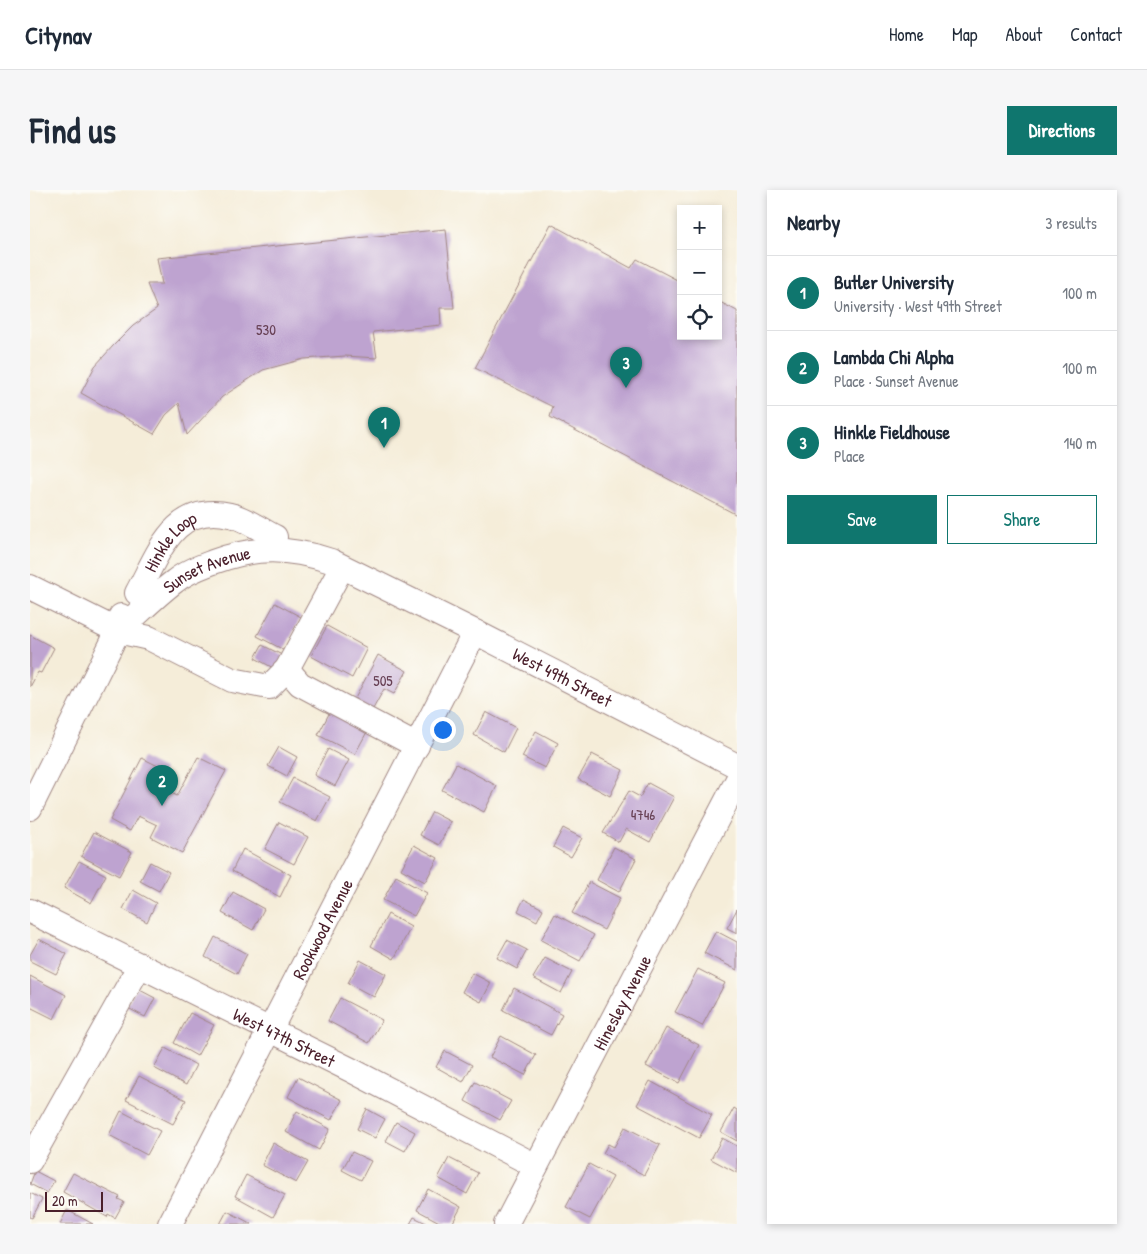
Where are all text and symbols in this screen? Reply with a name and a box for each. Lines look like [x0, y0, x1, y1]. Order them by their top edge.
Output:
text: Citynav [25, 19, 92, 51]
text: Home [889, 22, 924, 47]
text: Map [952, 22, 977, 47]
text: About [1005, 22, 1042, 47]
text: Contact [1070, 22, 1122, 47]
button: Directions [1007, 106, 1117, 155]
text: Find us [30, 107, 116, 154]
map controls [677, 205, 722, 340]
button: + [677, 205, 722, 250]
text: Nearby [787, 208, 840, 237]
text: 3 results [1045, 212, 1097, 234]
button: − [677, 250, 722, 295]
text: Butler University [834, 269, 954, 295]
text: 1 [800, 282, 806, 304]
text: 100 m [1062, 282, 1097, 304]
button: locate [677, 295, 722, 340]
text: University · West 49th Street [834, 295, 1002, 317]
house number: 530 [256, 319, 276, 340]
text: Lambda Chi Alpha [834, 344, 953, 370]
pin: 3 [610, 347, 642, 388]
text: 2 [799, 357, 807, 379]
text: 100 m [1062, 357, 1097, 379]
text: Place · Sunset Avenue [834, 370, 959, 392]
pin: 1 [368, 407, 400, 448]
text: Hinkle Fieldhouse [834, 419, 950, 445]
text: 3 [799, 432, 807, 454]
text: 140 m [1063, 432, 1097, 454]
text: Place [834, 445, 865, 467]
button: Save [787, 495, 937, 544]
button: Share [947, 495, 1097, 544]
street label: Hinkle Loop [138, 504, 200, 576]
street label: Sunset Avenue [157, 540, 252, 599]
street label: West 49th Street [508, 641, 617, 713]
house number: 505 [373, 670, 393, 691]
your location [430, 717, 456, 743]
pin: 2 [146, 765, 178, 806]
house number: 4746 [631, 804, 655, 825]
street label: Rookwood Avenue [286, 874, 358, 983]
street label: Hinesley Avenue [586, 950, 657, 1054]
street label: West 47th Street [229, 1001, 341, 1073]
scale bar [45, 1189, 102, 1212]
text: 20 m [52, 1191, 78, 1210]

